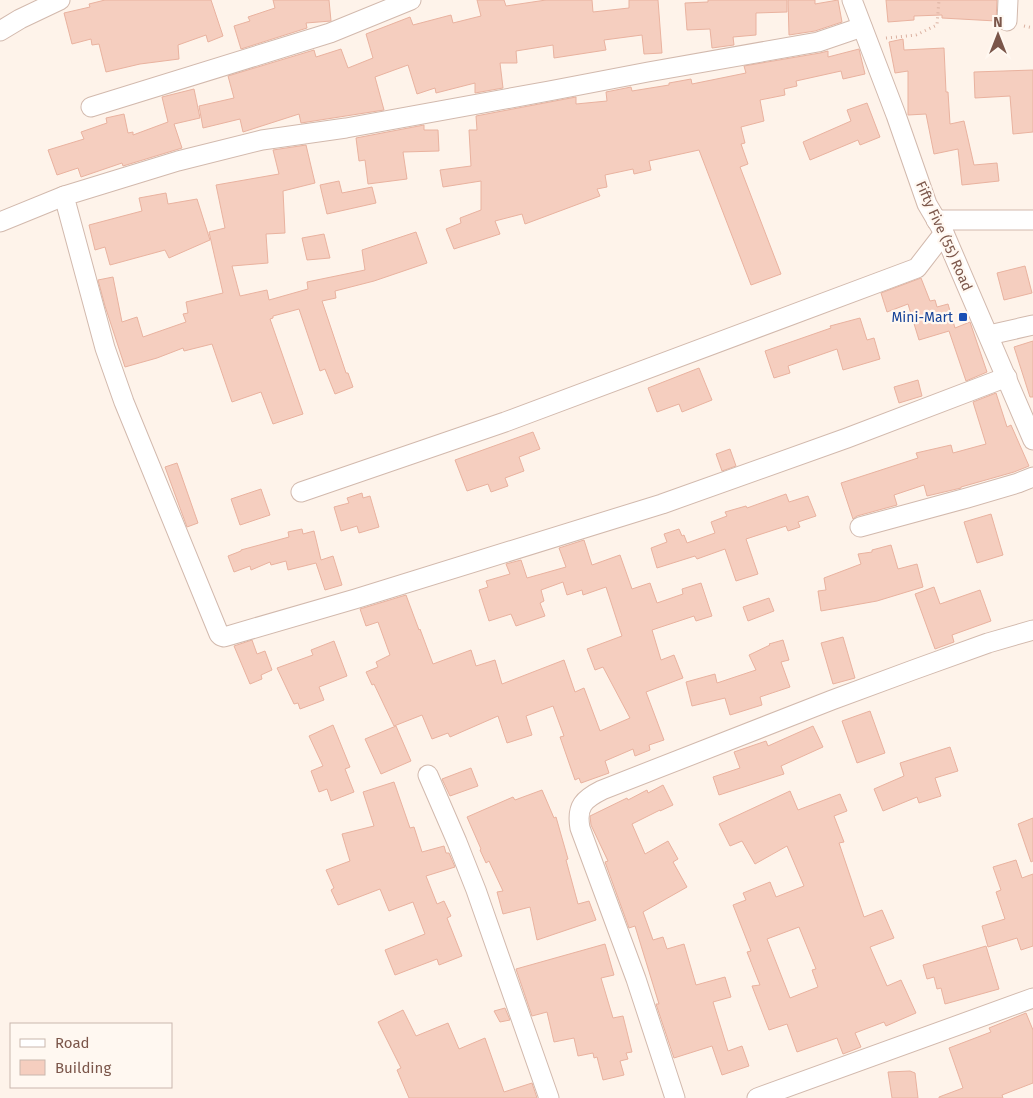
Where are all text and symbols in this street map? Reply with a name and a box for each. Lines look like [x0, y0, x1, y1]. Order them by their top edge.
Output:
north arrow [973, 10, 1023, 60]
text: N [993, 14, 1003, 31]
street label: Fifty Five (55) Road [912, 179, 976, 293]
place label: Mini-Mart [891, 309, 954, 326]
marker: Mini-Mart [957, 311, 969, 323]
legend [10, 1023, 172, 1088]
text: Road [55, 1034, 90, 1052]
text: Building [55, 1059, 111, 1077]

